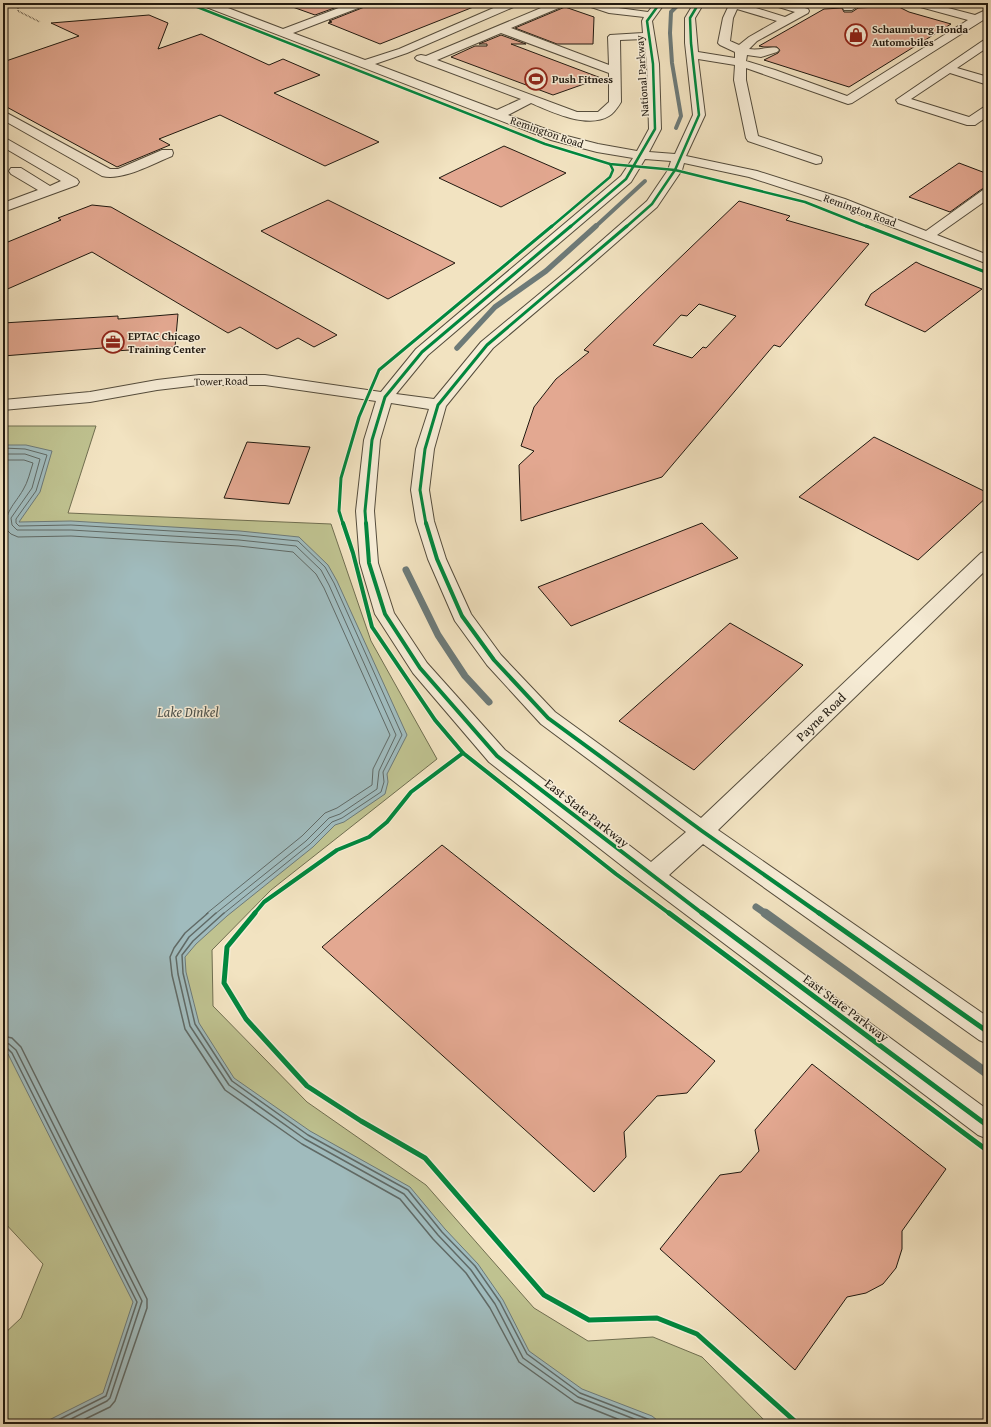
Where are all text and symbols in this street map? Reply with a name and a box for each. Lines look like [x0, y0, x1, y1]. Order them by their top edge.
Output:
place label: Schaumburg Honda Automobiles [872, 21, 968, 50]
shop icon: Schaumburg Honda Automobiles [843, 22, 869, 48]
street label: National Parkway [631, 34, 653, 117]
sports icon: Push Fitness [523, 66, 549, 92]
place label: Push Fitness [552, 71, 613, 87]
street label: Remington Road [508, 112, 586, 152]
street label: Remington Road [821, 189, 899, 231]
place label: EPTAC Chicago Training Center [128, 328, 206, 357]
office icon: EPTAC Chicago Training Center [100, 329, 126, 355]
street label: Tower Road [194, 373, 248, 389]
street label: Payne Road [792, 688, 850, 746]
water label: Lake Dinkel [156, 702, 219, 722]
street label: East State Parkway [541, 774, 634, 852]
street label: East State Parkway [799, 970, 893, 1047]

